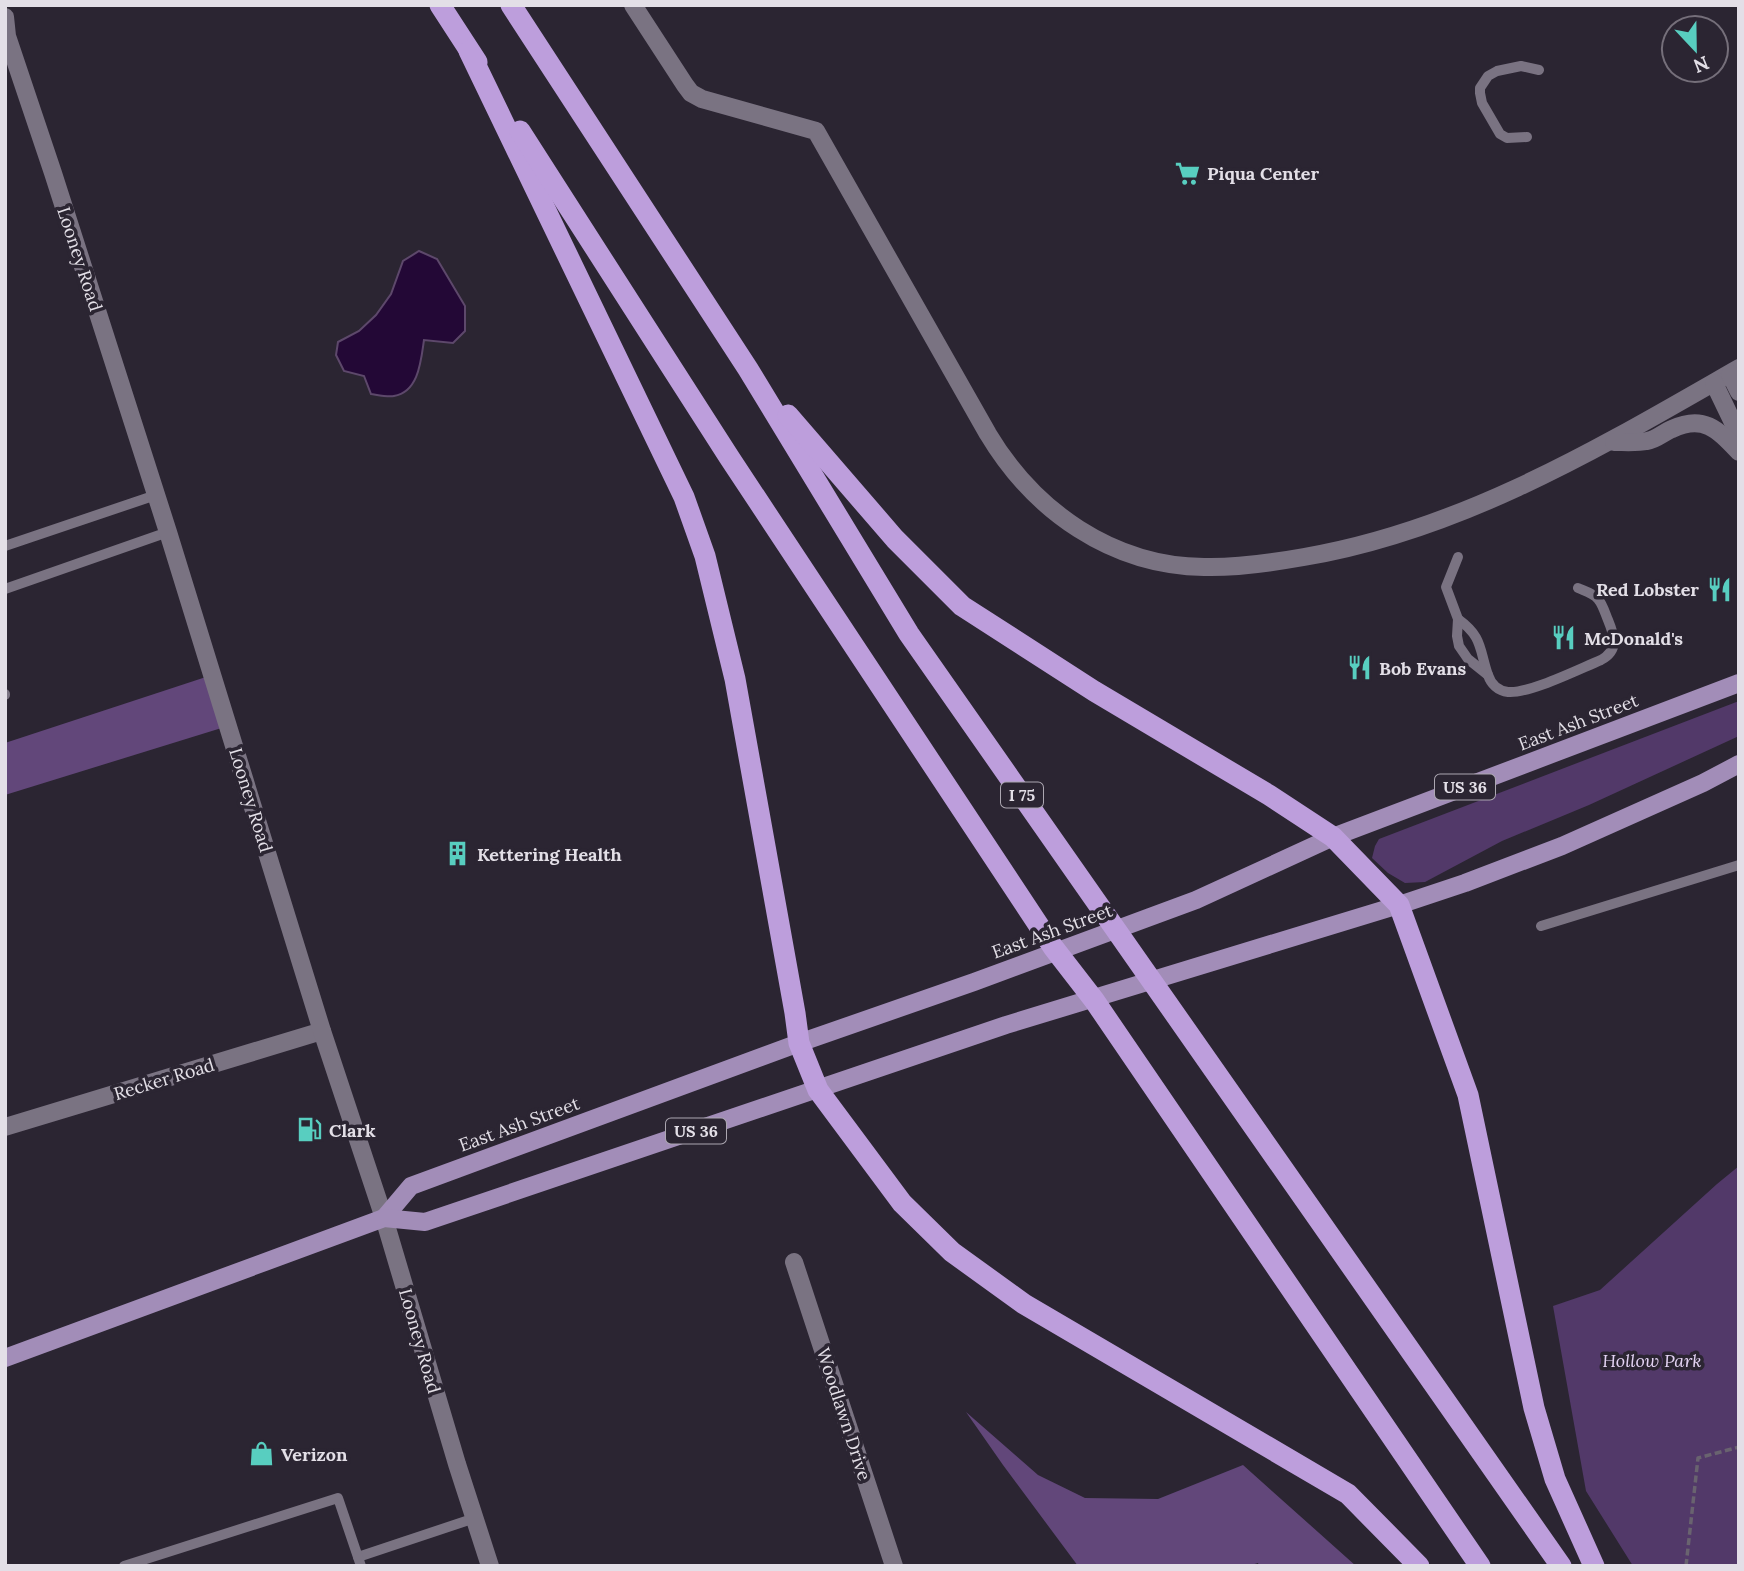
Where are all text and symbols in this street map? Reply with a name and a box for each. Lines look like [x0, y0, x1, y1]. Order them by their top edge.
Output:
north arrow [1660, 14, 1730, 84]
text: N [1690, 51, 1713, 79]
supermarket icon: Piqua Center [1173, 159, 1201, 187]
place label: Piqua Center [1207, 162, 1320, 185]
street label: Looney Road [52, 204, 108, 314]
restaurant icon: Red Lobster [1705, 575, 1733, 603]
place label: Red Lobster [1596, 578, 1699, 601]
restaurant icon: McDonald's [1550, 624, 1578, 652]
place label: McDonald's [1584, 627, 1683, 650]
restaurant icon: Bob Evans [1345, 654, 1373, 682]
place label: Bob Evans [1379, 657, 1467, 680]
street label: East Ash Street [1515, 689, 1641, 755]
street label: Looney Road [224, 745, 278, 855]
road number: US 36 [1435, 774, 1495, 800]
road number: I 75 [1001, 782, 1043, 808]
building icon: Kettering Health [443, 840, 471, 868]
place label: Kettering Health [477, 843, 622, 866]
street label: East Ash Street [989, 899, 1115, 963]
street label: Recker Road [111, 1053, 217, 1105]
street label: East Ash Street [456, 1092, 582, 1156]
fuel station icon: Clark [295, 1116, 323, 1144]
place label: Clark [329, 1119, 376, 1142]
road number: US 36 [666, 1119, 726, 1144]
street label: Looney Road [394, 1286, 446, 1396]
street label: Woodlawn Drive [812, 1345, 876, 1483]
park label: Hollow Park [1602, 1349, 1702, 1372]
shop icon: Verizon [247, 1440, 275, 1468]
place label: Verizon [281, 1443, 348, 1466]

